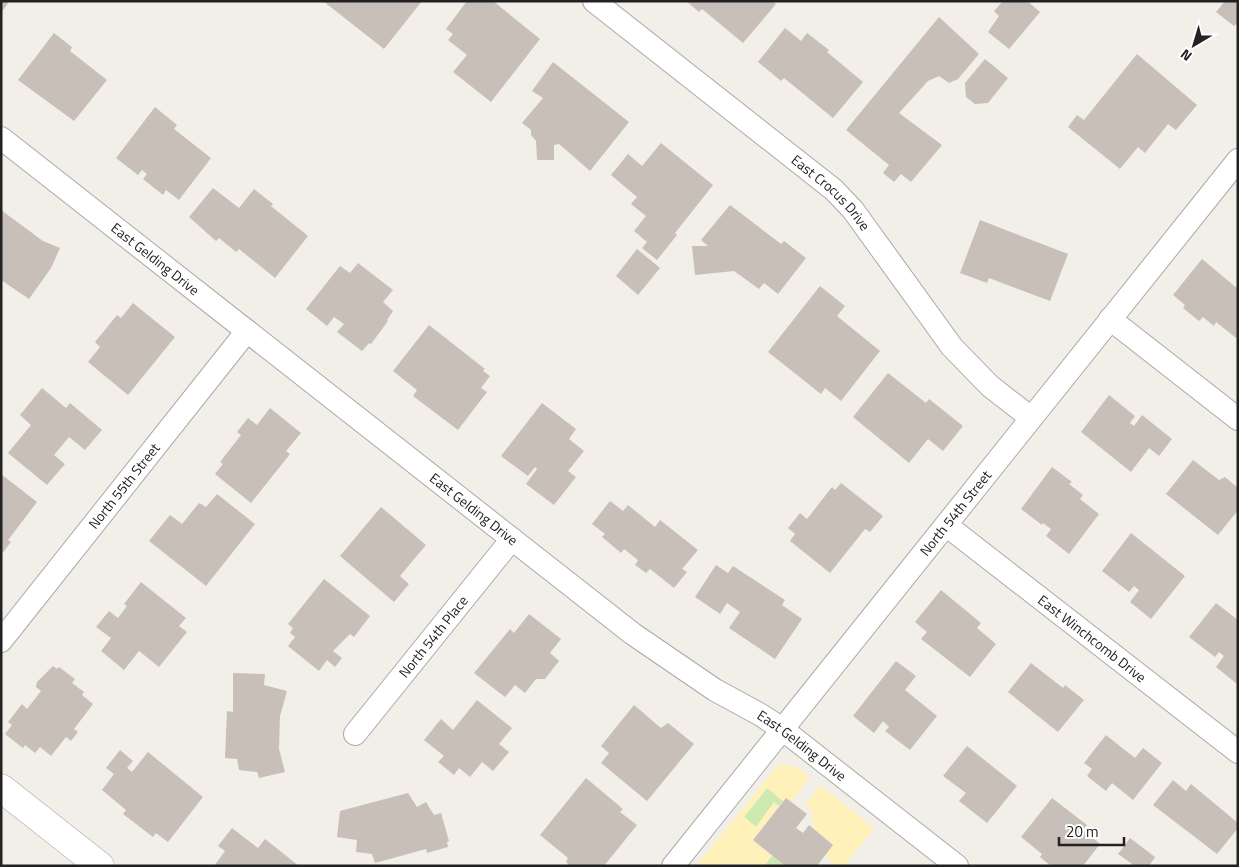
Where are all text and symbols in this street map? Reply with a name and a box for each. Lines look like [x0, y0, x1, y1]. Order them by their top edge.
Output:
north arrow [1169, 20, 1219, 70]
text: N [1175, 44, 1196, 67]
street label: East Crocus Drive [787, 149, 876, 235]
street label: East Gelding Drive [107, 217, 204, 300]
street label: North 55th Street [83, 438, 164, 533]
street label: North 54th Street [914, 465, 996, 560]
street label: East Gelding Drive [425, 467, 523, 550]
street label: East Winchcomb Drive [1034, 589, 1151, 687]
street label: North 54th Place [393, 591, 473, 682]
street label: East Gelding Drive [753, 704, 851, 786]
scale bar [1059, 814, 1124, 846]
text: 20 m [1066, 820, 1099, 843]

